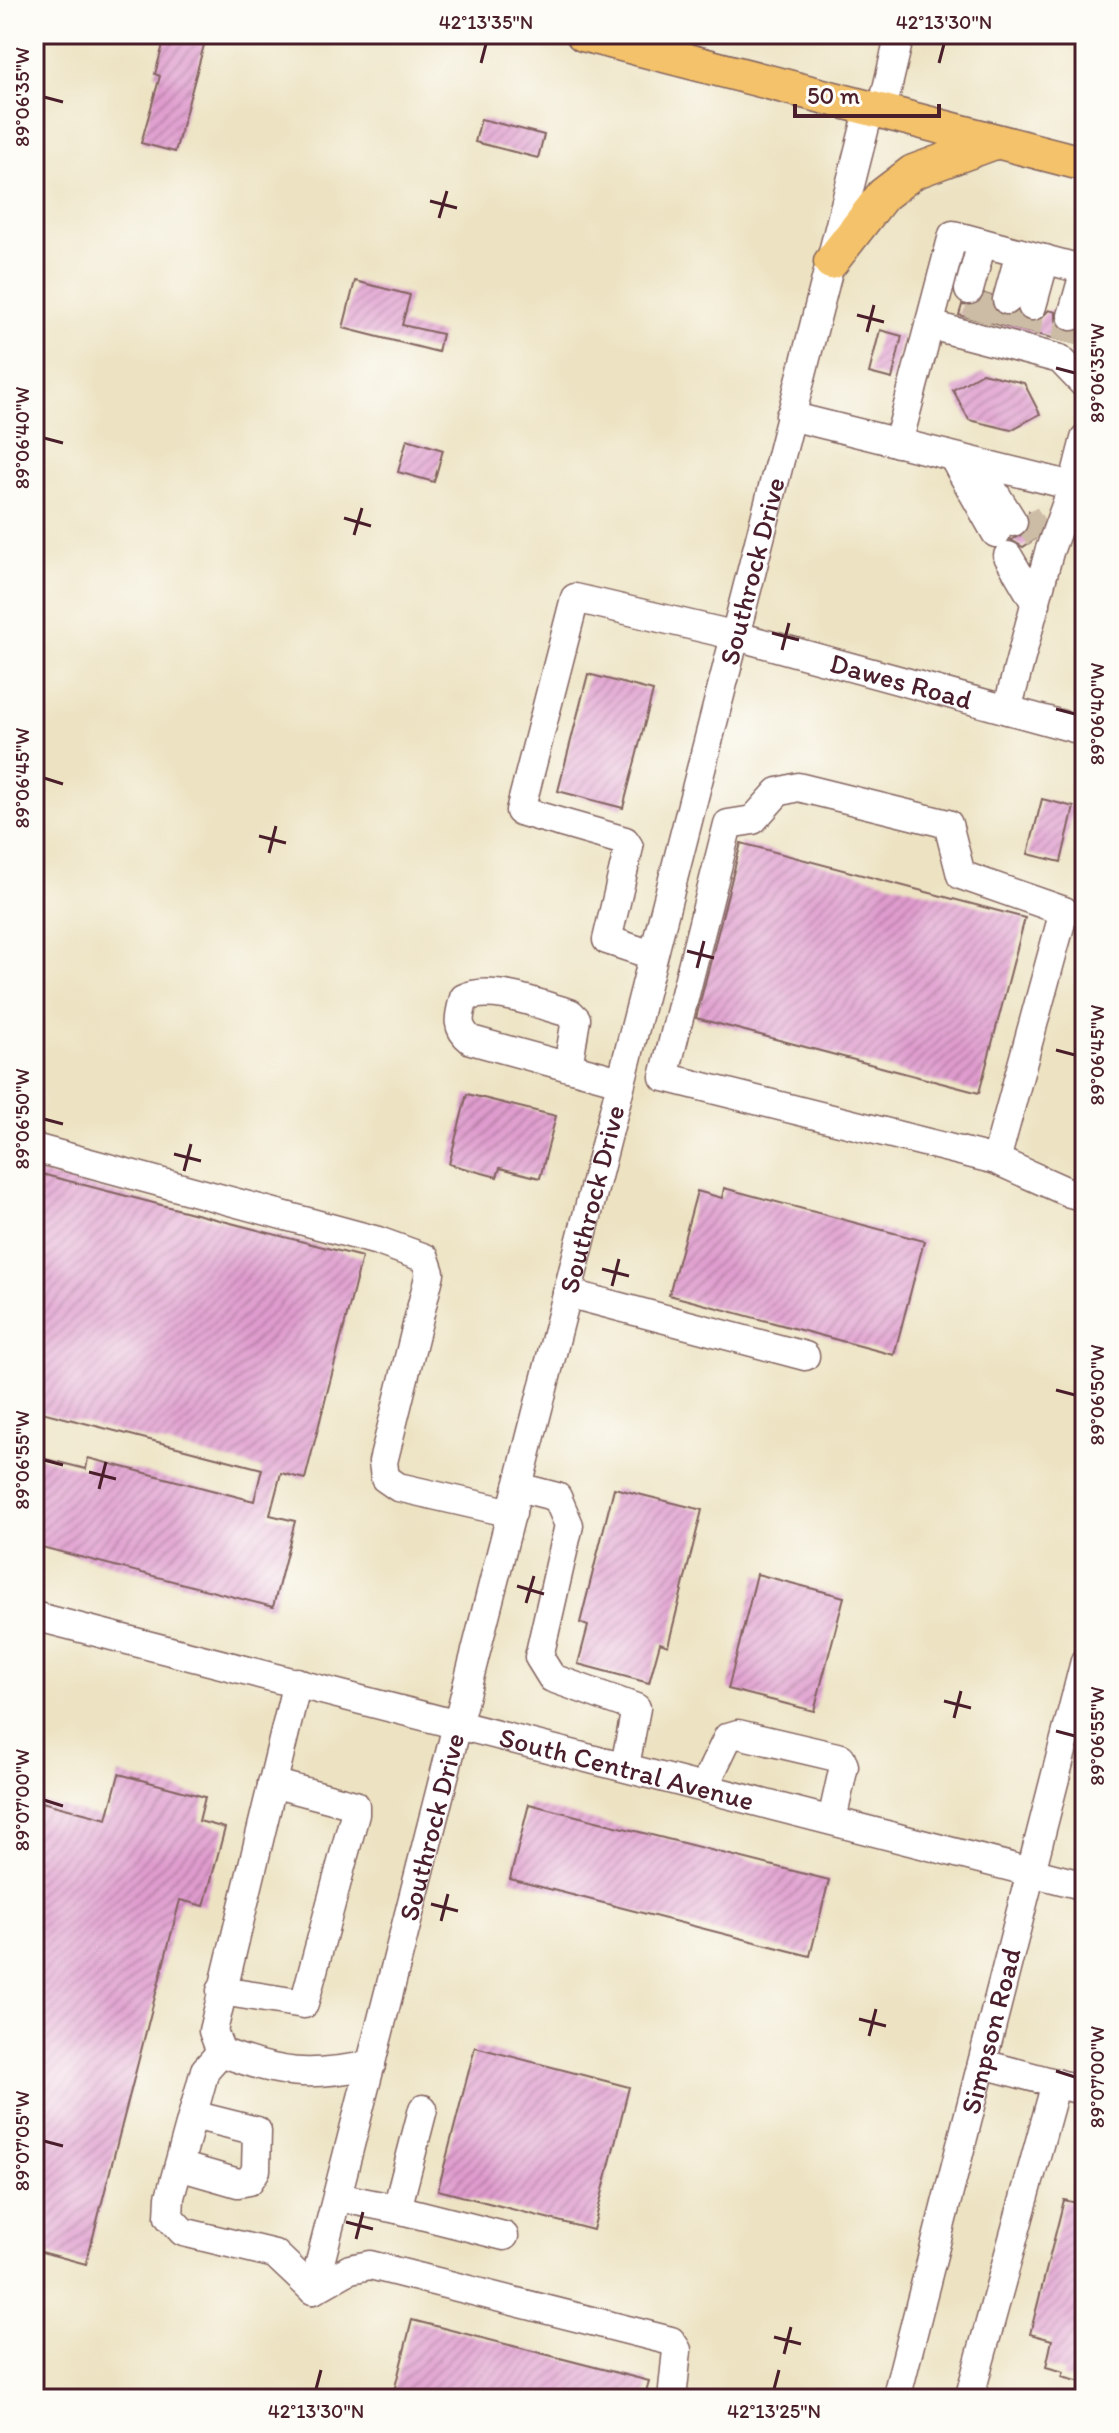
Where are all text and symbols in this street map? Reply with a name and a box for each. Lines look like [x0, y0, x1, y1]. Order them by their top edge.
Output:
text: 42°13'35"N [439, 10, 533, 34]
text: 42°13'30"N [896, 10, 992, 34]
text: 89°06'35"W [10, 47, 34, 147]
scale bar [795, 68, 939, 118]
text: 50 m [807, 81, 860, 110]
text: 89°06'35"W [1085, 323, 1109, 423]
text: 89°06'40"W [10, 387, 34, 489]
street label: Southrock Drive [711, 474, 792, 669]
street label: Dawes Road [826, 645, 976, 716]
text: 89°06'40"W [1085, 663, 1109, 765]
text: 89°06'45"W [10, 728, 34, 828]
text: 89°06'45"W [1085, 1005, 1109, 1105]
text: 89°06'50"W [10, 1068, 34, 1170]
street label: Southrock Drive [551, 1102, 632, 1296]
text: 89°06'50"W [1085, 1344, 1109, 1446]
text: 89°06'55"W [10, 1410, 34, 1510]
text: 89°06'55"W [1085, 1686, 1109, 1786]
street label: South Central Avenue [496, 1719, 758, 1817]
street label: Southrock Drive [391, 1729, 471, 1924]
text: 89°07'00"W [10, 1749, 34, 1851]
street label: Simpson Road [953, 1944, 1028, 2117]
text: 89°07'00"W [1085, 2026, 1109, 2128]
text: 89°07'05"W [10, 2091, 34, 2191]
text: 42°13'30"N [268, 2399, 364, 2423]
text: 42°13'25"N [727, 2399, 821, 2423]

